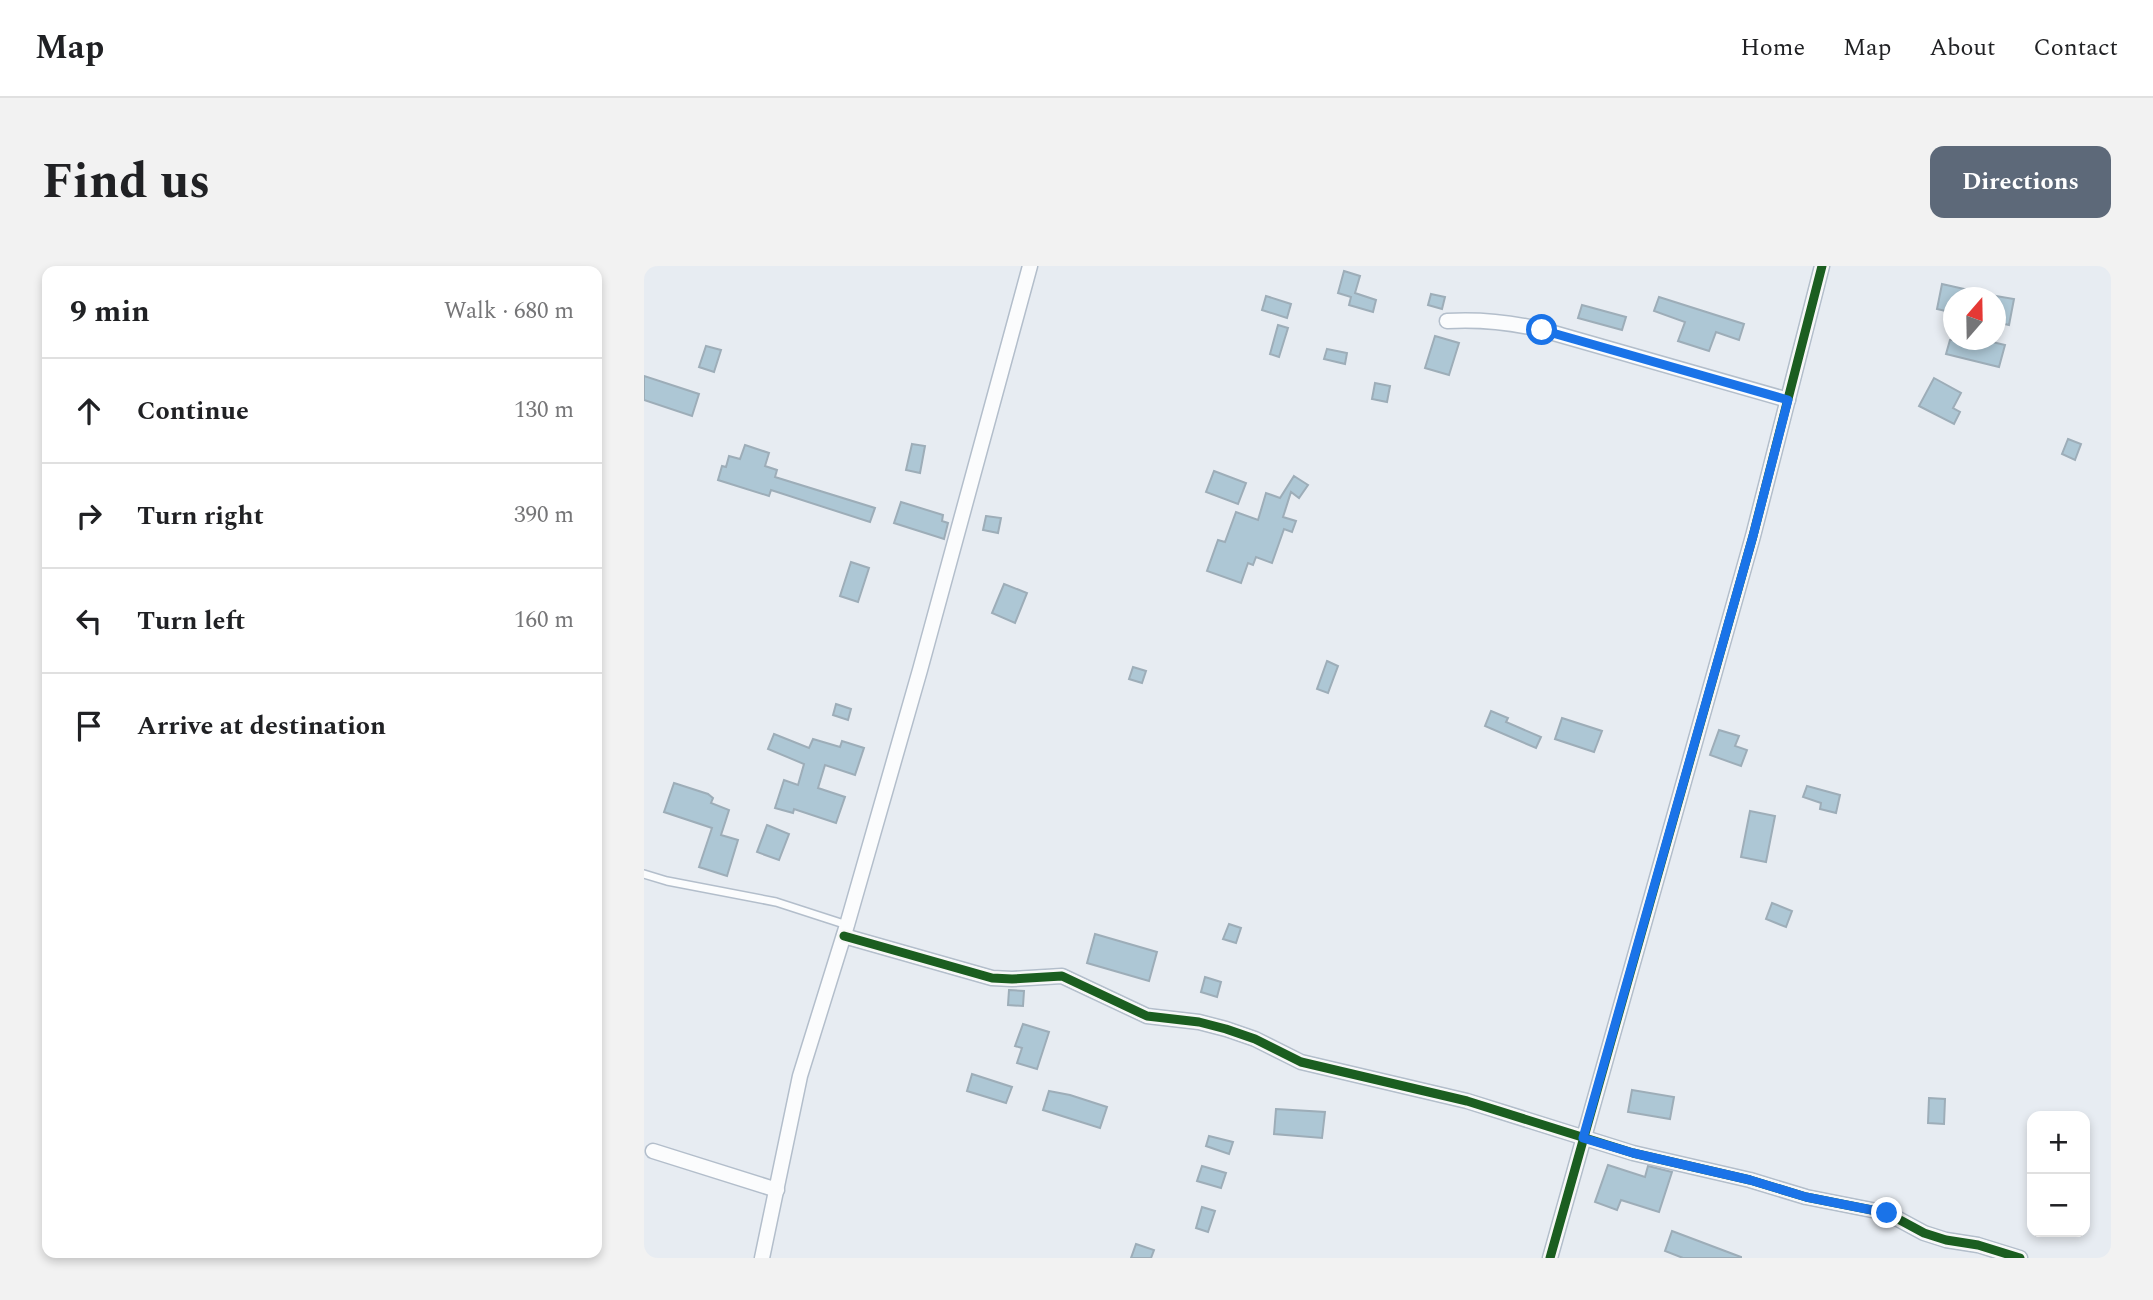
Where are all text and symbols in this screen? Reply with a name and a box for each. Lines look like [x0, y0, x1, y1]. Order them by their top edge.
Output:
text: Map [35, 23, 104, 73]
text: Home [1740, 30, 1805, 66]
text: Map [1843, 30, 1891, 66]
text: About [1929, 30, 1995, 66]
text: Contact [2033, 30, 2118, 66]
text: Find us [42, 145, 210, 220]
button: Directions [1930, 146, 2111, 218]
north arrow [1943, 287, 2006, 350]
text: 9 min [70, 289, 150, 335]
text: Walk · 680 m [444, 294, 574, 329]
route start [1526, 314, 1557, 345]
text: Continue [137, 391, 249, 431]
icon: ahead [70, 392, 108, 430]
text: 130 m [514, 393, 574, 428]
text: Turn right [137, 496, 264, 536]
icon: right [70, 497, 108, 535]
text: 390 m [514, 498, 574, 533]
text: Turn left [137, 601, 245, 641]
icon: left [70, 602, 108, 640]
text: 160 m [514, 603, 574, 638]
text: Arrive at destination [137, 706, 386, 746]
icon: arrive [70, 707, 108, 745]
map controls [2027, 1111, 2090, 1237]
button: + [2027, 1111, 2090, 1174]
button: − [2027, 1174, 2090, 1237]
route end [1871, 1197, 1902, 1228]

